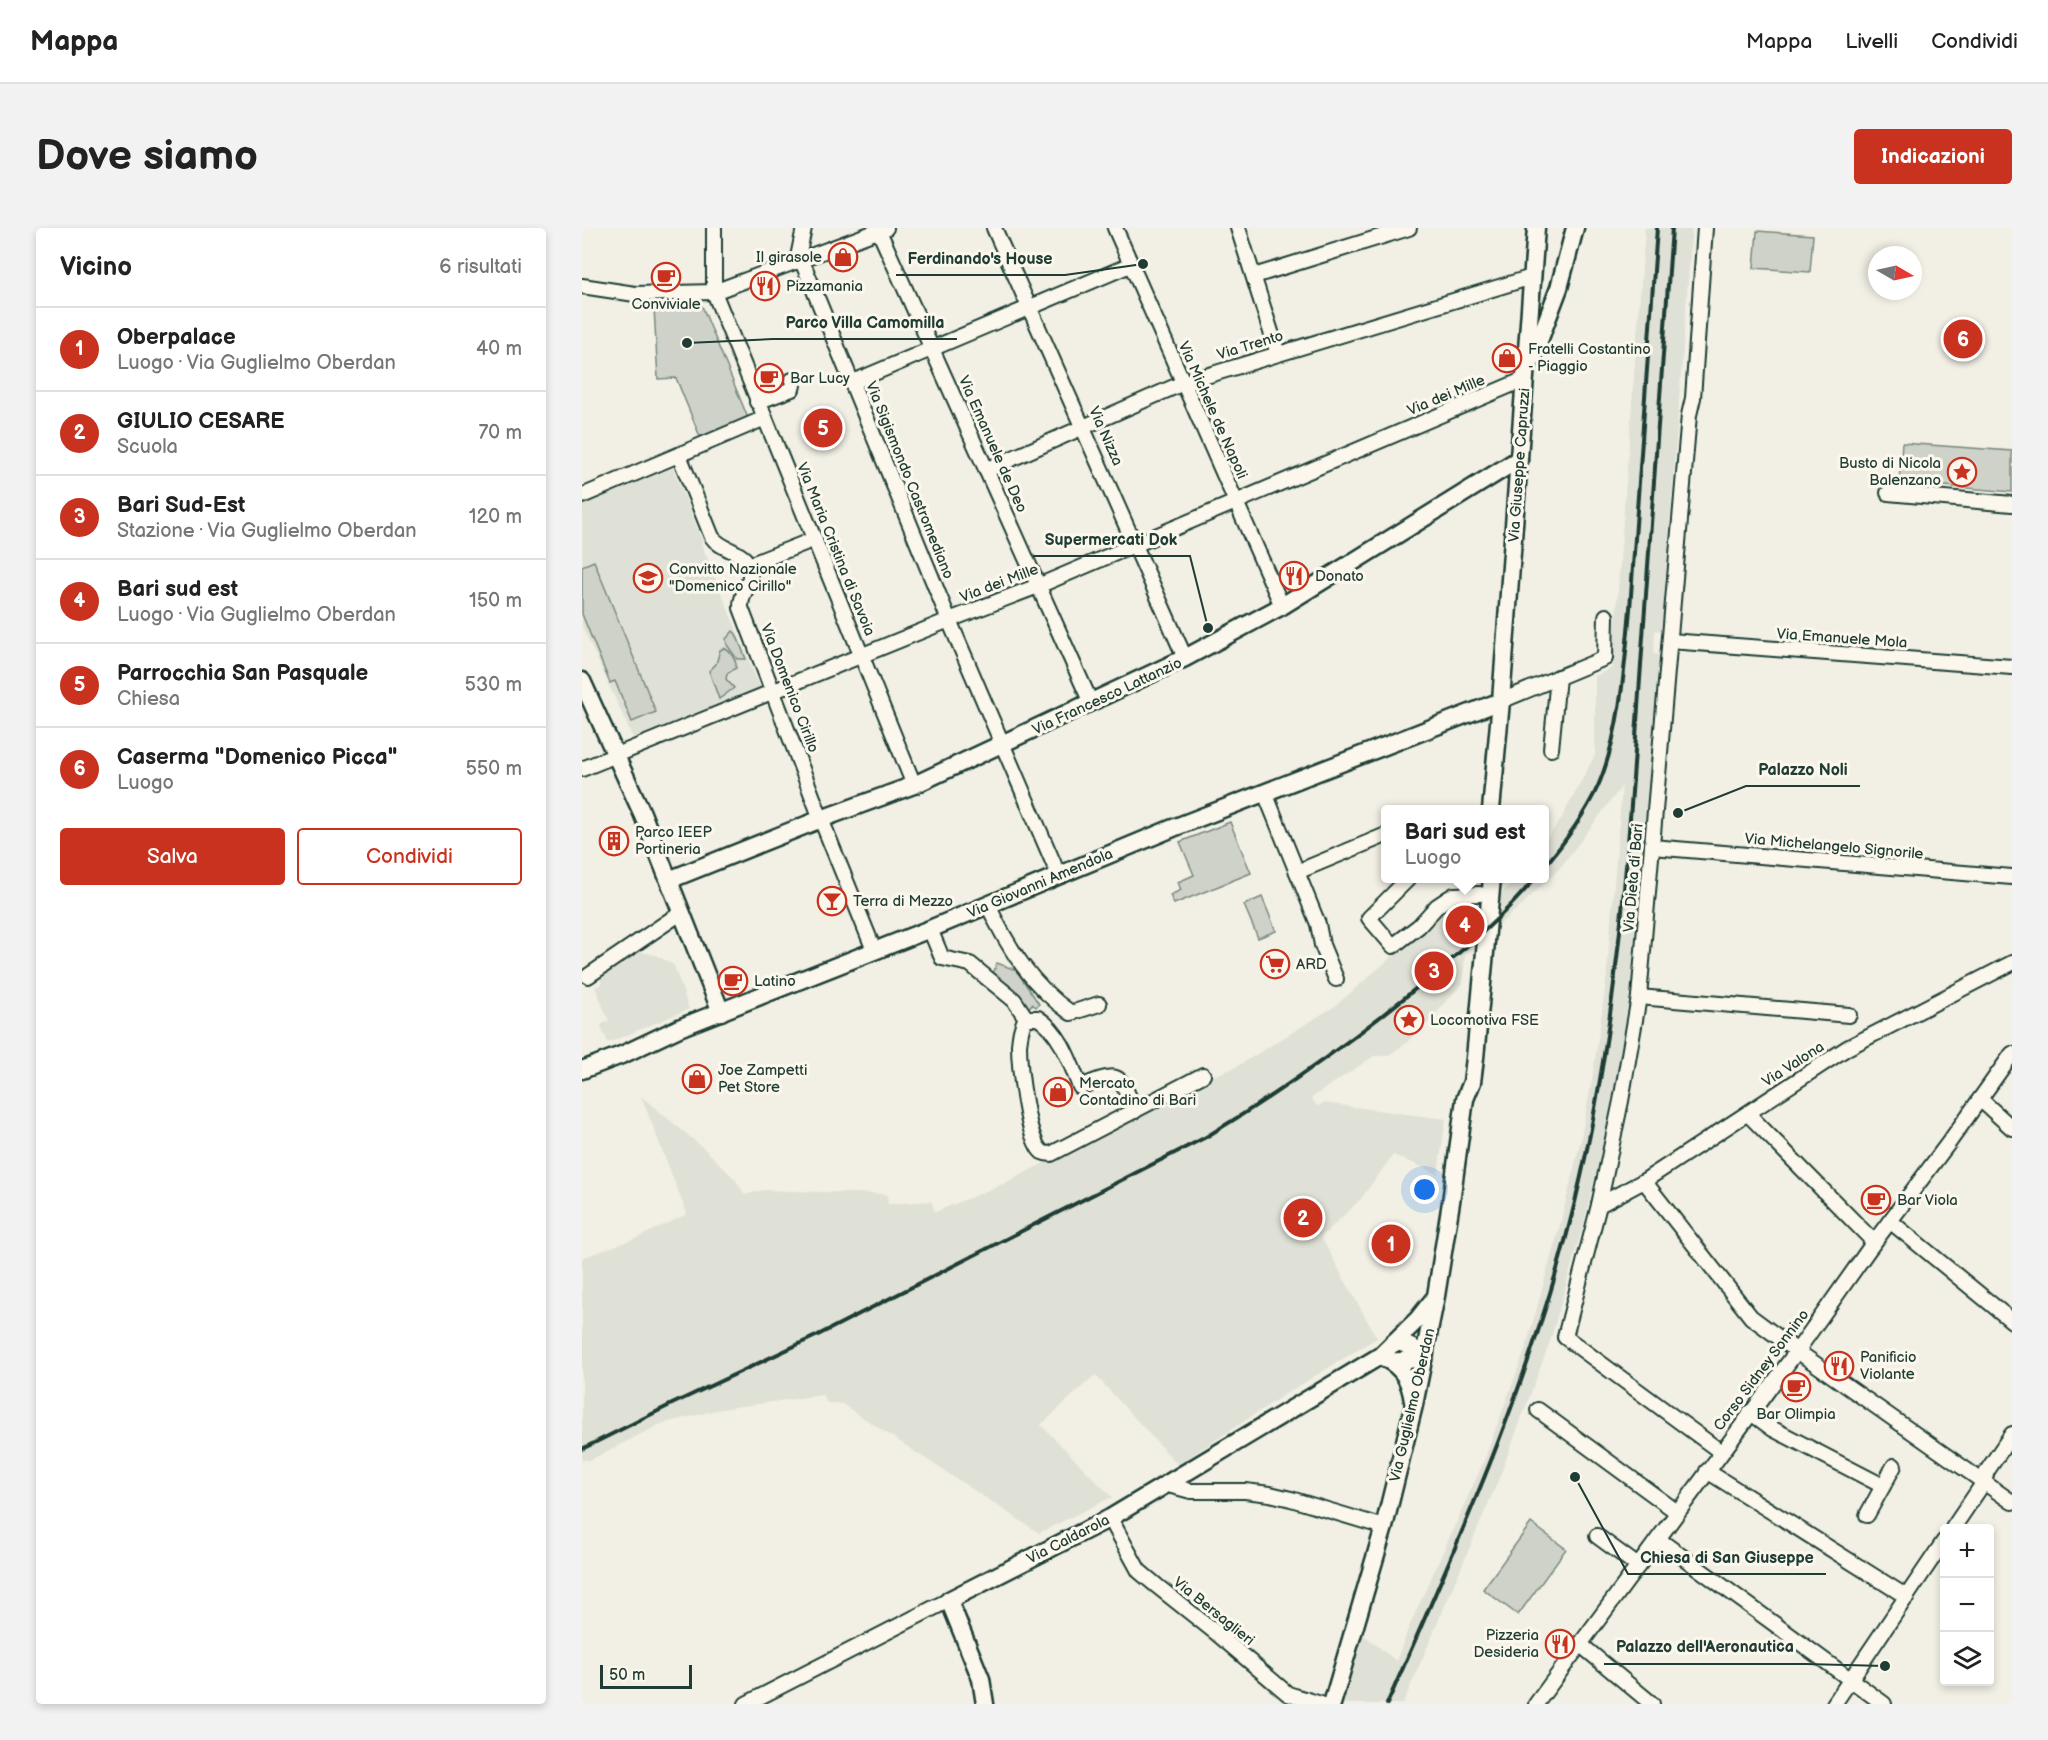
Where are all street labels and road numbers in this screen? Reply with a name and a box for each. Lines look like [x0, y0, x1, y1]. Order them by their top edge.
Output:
street label: Via Trento [1215, 326, 1286, 365]
street label: Via Michele de Napoli [1174, 338, 1251, 482]
street label: Via dei Mille [1405, 371, 1488, 420]
street label: Via Emanuele de Deo [954, 373, 1031, 515]
street label: Via Sigismondo Castromediano [861, 379, 958, 582]
street label: Via Giuseppe Capruzzi [1505, 387, 1534, 543]
street label: Via Nizza [1084, 404, 1127, 469]
street label: Via Maria Cristina di Savoia [792, 460, 879, 639]
street label: Via dei Mille [957, 560, 1041, 607]
street label: Via Domenico Cirillo [756, 621, 823, 755]
street label: Via Emanuele Mola [1776, 624, 1908, 653]
street label: Via Francesco Lattanzio [1029, 653, 1185, 739]
street label: Via Dieta di Bari [1619, 823, 1648, 933]
street label: Via Michelangelo Signorile [1744, 829, 1924, 864]
street label: Via Giovanni Amendola [965, 844, 1116, 923]
street label: Via Valona [1759, 1037, 1828, 1091]
street label: Corso Sidney Sonnino [1710, 1306, 1813, 1435]
street label: Via Guglielmo Oberdan [1386, 1326, 1439, 1484]
street label: Via Caldarola [1024, 1511, 1113, 1568]
street label: Via Bersaglieri [1169, 1573, 1258, 1650]

